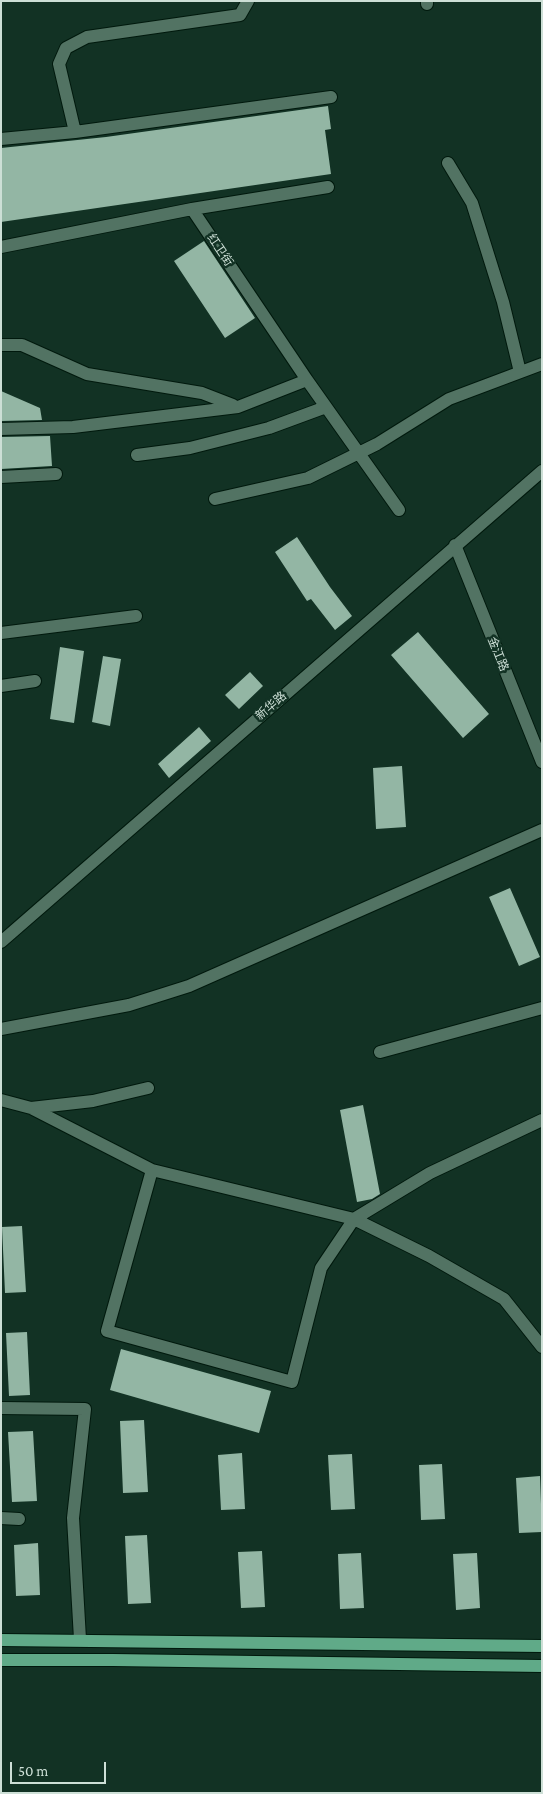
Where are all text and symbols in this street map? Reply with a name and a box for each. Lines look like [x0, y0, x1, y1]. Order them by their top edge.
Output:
street label: 红卫街 [204, 231, 236, 269]
street label: 金江路 [485, 635, 511, 673]
street label: 新华路 [253, 689, 289, 723]
scale bar [12, 1752, 109, 1784]
text: 50 m [18, 1763, 48, 1779]

